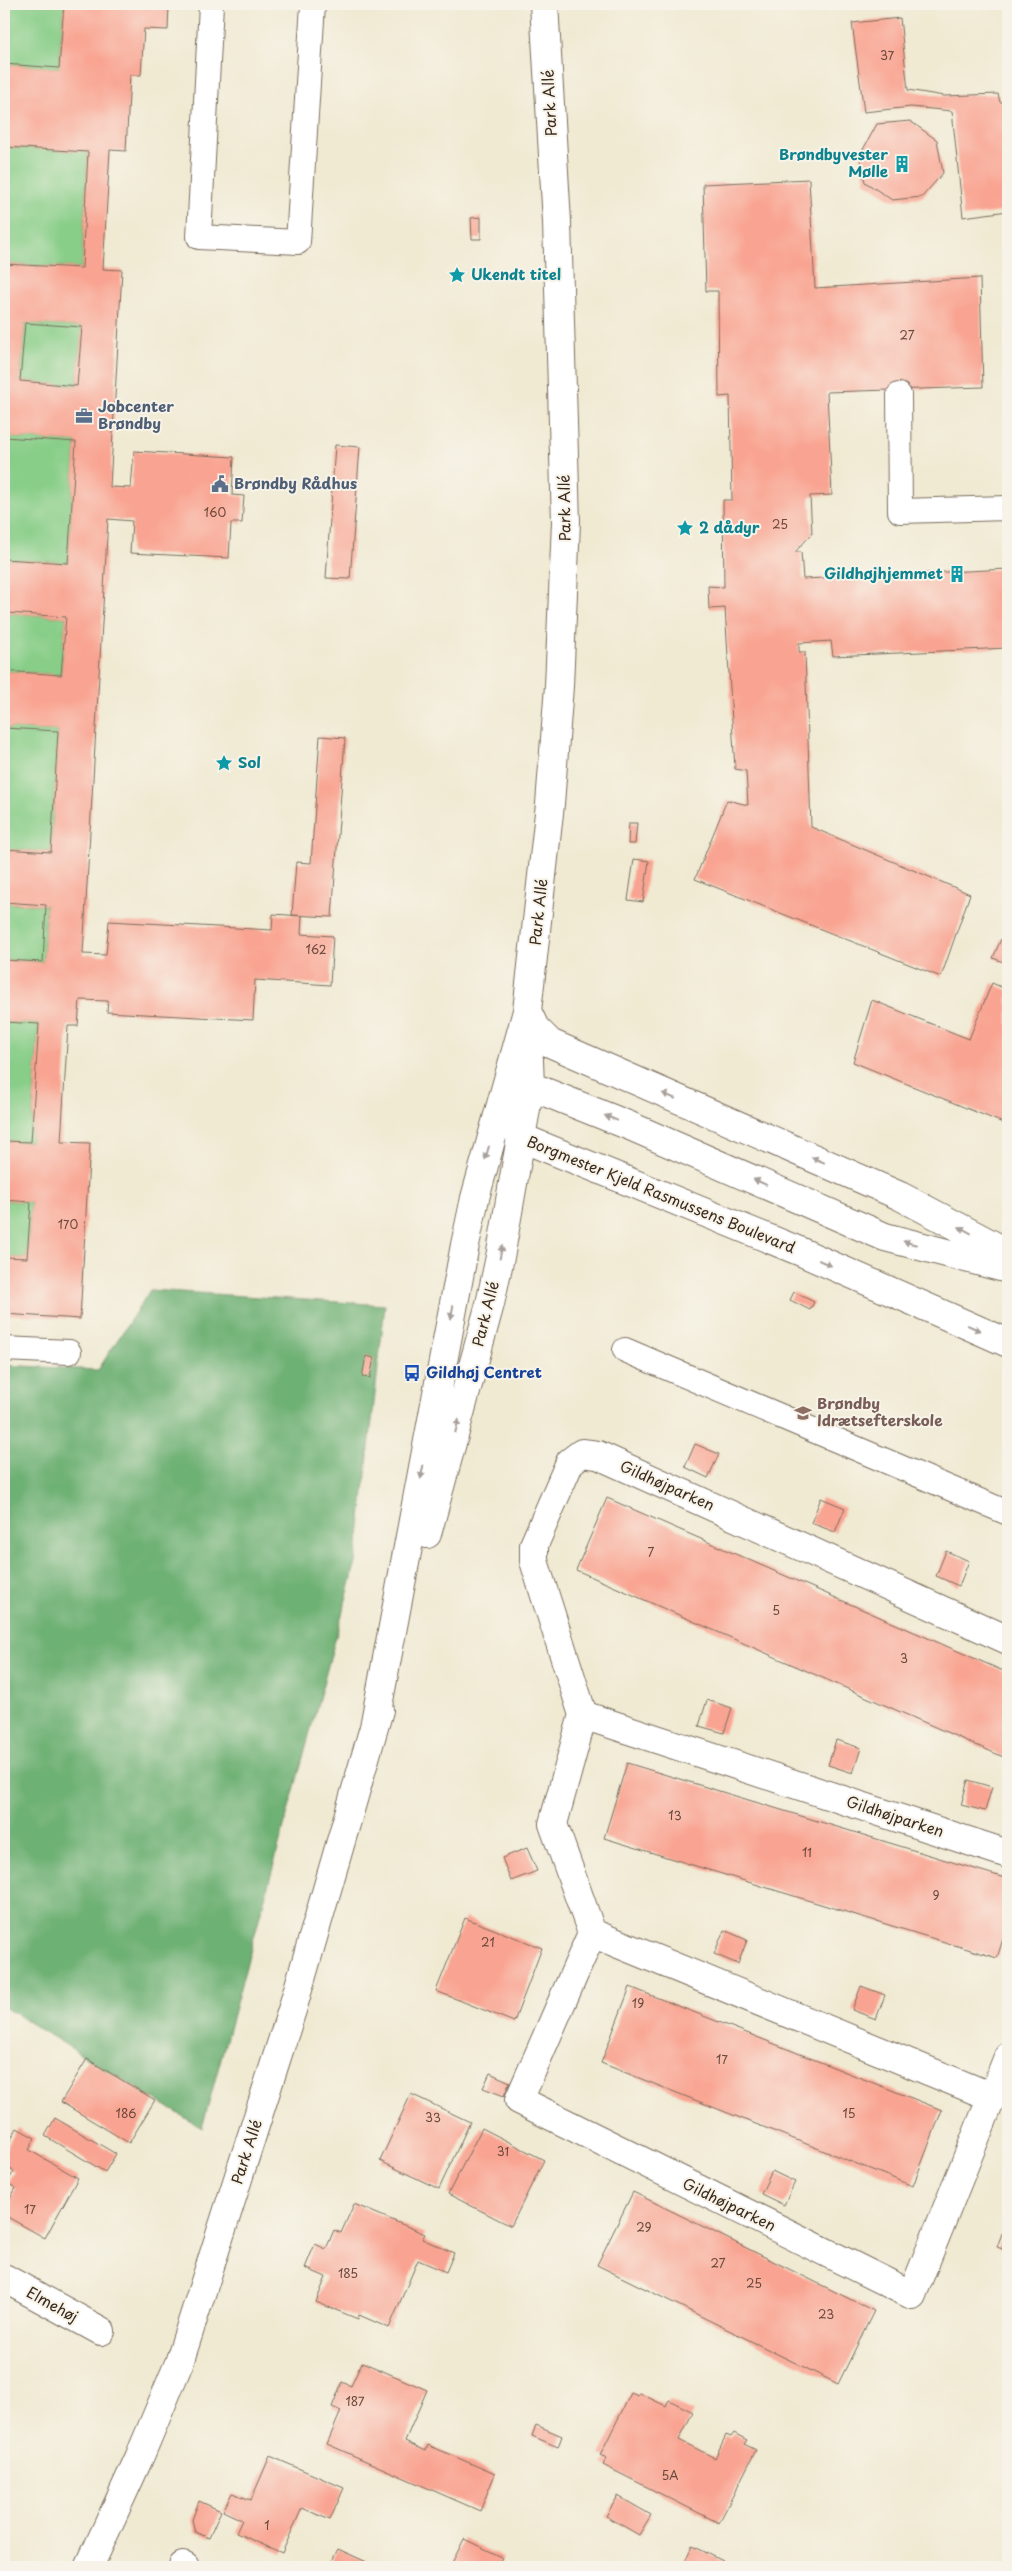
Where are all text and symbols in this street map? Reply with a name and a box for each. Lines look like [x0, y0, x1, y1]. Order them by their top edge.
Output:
house number: 37 [880, 46, 895, 64]
street label: Park Allé [535, 69, 562, 137]
place label: Brøndbyvester Mølle [779, 142, 888, 182]
building icon: Brøndbyvester Mølle [892, 154, 912, 174]
place label: Ukendt titel [471, 262, 561, 285]
place icon: Ukendt titel [447, 265, 467, 285]
house number: 27 [900, 326, 915, 344]
place label: Jobcenter Brøndby [98, 394, 174, 434]
office icon: Jobcenter Brøndby [74, 406, 94, 426]
place label: Brøndby Rådhus [234, 471, 357, 494]
public building icon: Brøndby Rådhus [210, 474, 230, 494]
street label: Park Allé [551, 474, 576, 542]
house number: 160 [204, 503, 227, 521]
place label: 2 dådyr [699, 515, 760, 538]
house number: 25 [772, 515, 788, 533]
place icon: 2 dådyr [675, 518, 695, 538]
place label: Gildhøjhjemmet [824, 561, 943, 584]
building icon: Gildhøjhjemmet [947, 564, 967, 584]
place label: Sol [238, 750, 261, 773]
place icon: Sol [214, 753, 234, 773]
street label: Park Allé [523, 877, 552, 946]
house number: 162 [305, 940, 327, 958]
one-way arrow [662, 1091, 676, 1099]
one-way arrow [603, 1114, 618, 1122]
street label: Borgmester Kjeld Rasmussens Boulevard [524, 1129, 799, 1258]
one-way arrow [483, 1146, 491, 1161]
one-way arrow [811, 1156, 825, 1164]
one-way arrow [753, 1178, 767, 1186]
house number: 170 [58, 1215, 79, 1233]
one-way arrow [958, 1226, 972, 1234]
one-way arrow [903, 1239, 918, 1247]
one-way arrow [497, 1244, 505, 1260]
one-way arrow [818, 1259, 832, 1267]
street label: Park Allé [465, 1278, 504, 1349]
one-way arrow [448, 1304, 456, 1320]
one-way arrow [967, 1324, 981, 1332]
place label: Gildhøj Centret [426, 1360, 542, 1383]
bus stop icon: Gildhøj Centret [402, 1363, 422, 1383]
place label: Brøndby Idrætsefterskole [817, 1391, 943, 1431]
school or university icon: Brøndby Idrætsefterskole [793, 1403, 813, 1423]
one-way arrow [453, 1419, 461, 1434]
street label: Gildhøjparken [617, 1454, 719, 1516]
one-way arrow [418, 1464, 426, 1480]
house number: 7 [648, 1543, 655, 1561]
house number: 5 [772, 1601, 780, 1619]
house number: 3 [900, 1649, 908, 1667]
street label: Gildhøjparken [844, 1789, 947, 1842]
house number: 13 [668, 1806, 682, 1824]
house number: 11 [802, 1843, 812, 1861]
house number: 9 [932, 1886, 940, 1904]
house number: 21 [481, 1933, 495, 1951]
house number: 19 [632, 1994, 644, 2012]
house number: 17 [716, 2050, 728, 2068]
house number: 186 [116, 2104, 136, 2122]
house number: 15 [842, 2104, 856, 2122]
house number: 33 [425, 2108, 441, 2126]
street label: Park Allé [224, 2116, 267, 2187]
house number: 31 [497, 2142, 509, 2160]
street label: Gildhøjparken [679, 2171, 780, 2236]
house number: 17 [24, 2200, 36, 2218]
house number: 29 [636, 2218, 652, 2236]
house number: 27 [711, 2254, 726, 2272]
house number: 185 [338, 2264, 358, 2282]
house number: 25 [746, 2274, 762, 2292]
street label: Elmehøj [23, 2280, 83, 2327]
house number: 23 [818, 2305, 834, 2323]
house number: 187 [345, 2392, 365, 2410]
house number: 5A [662, 2466, 678, 2484]
house number: 1 [264, 2516, 270, 2534]

